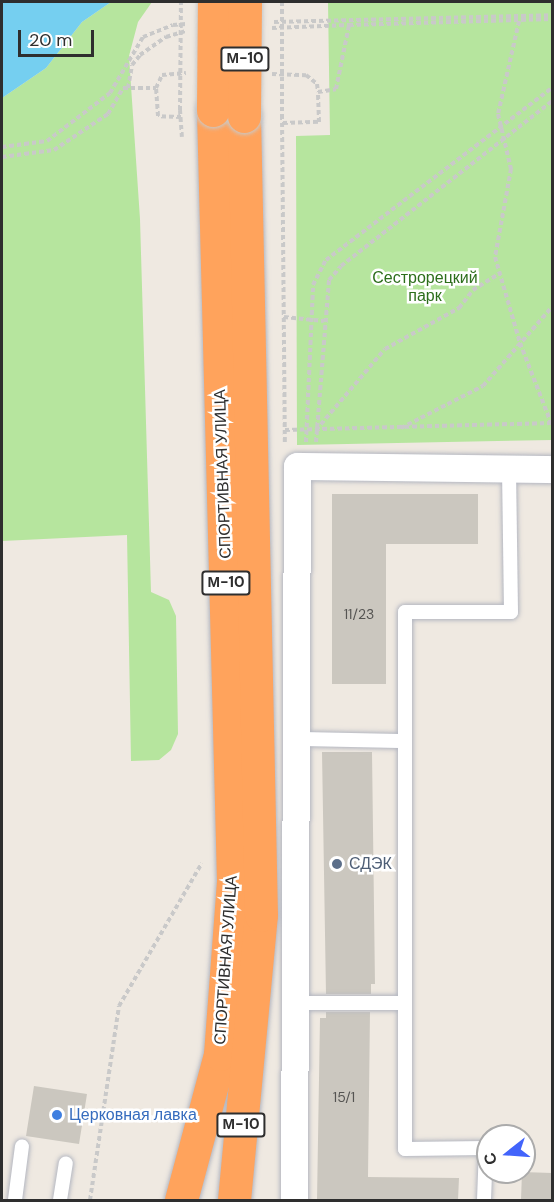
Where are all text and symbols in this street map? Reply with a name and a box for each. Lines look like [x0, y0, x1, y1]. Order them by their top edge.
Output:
scale bar [21, 18, 98, 56]
text: 20 m [29, 28, 72, 52]
road number: М-10 [220, 47, 270, 71]
park label: Сестрорецкий парк [372, 268, 478, 306]
street label: СПОРТИВНАЯ УЛИЦА [210, 389, 236, 559]
road number: М-10 [200, 571, 252, 595]
house number: 11/23 [344, 606, 374, 622]
place label: СДЭК [349, 854, 392, 874]
marker: СДЭК [330, 857, 344, 871]
street label: СПОРТИВНАЯ УЛИЦА [211, 875, 241, 1045]
house number: 15/1 [333, 1089, 355, 1105]
place label: Церковная лавка [69, 1105, 197, 1125]
marker: Церковная лавка [50, 1108, 64, 1122]
road number: М-10 [216, 1113, 266, 1137]
north arrow [476, 1124, 536, 1184]
text: С [478, 1150, 502, 1167]

